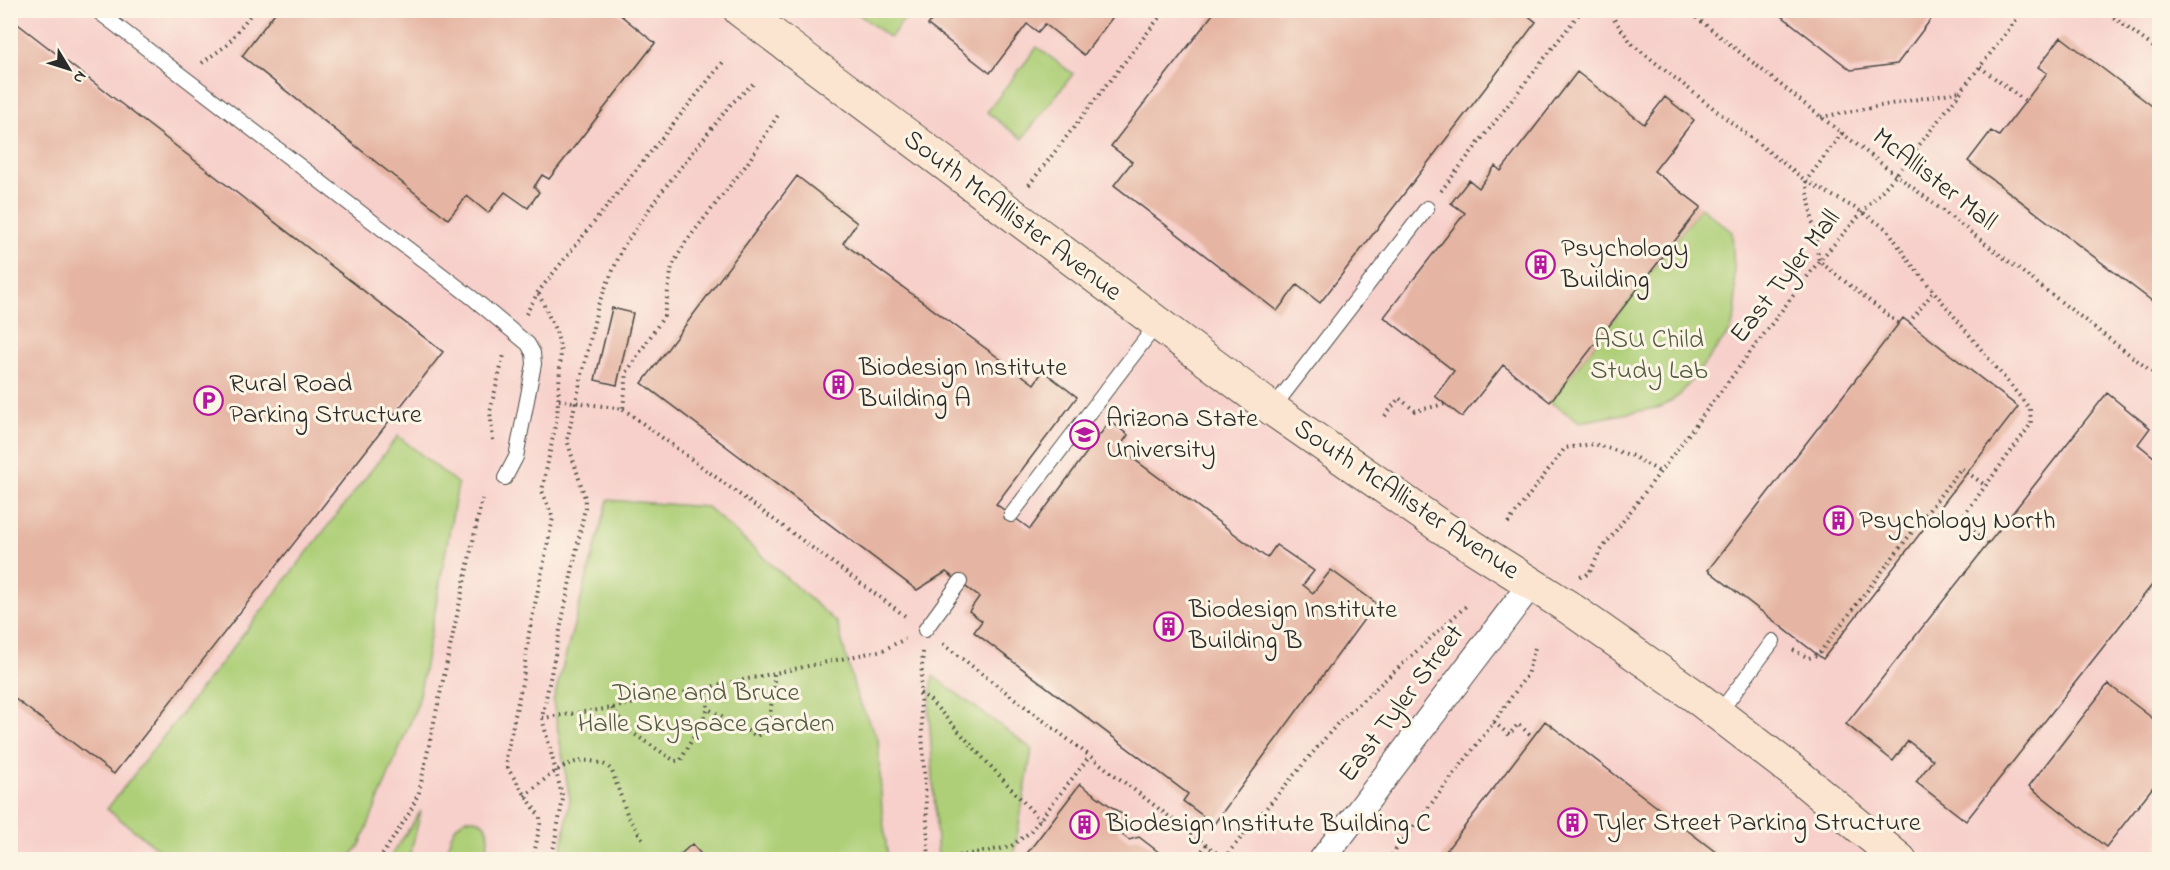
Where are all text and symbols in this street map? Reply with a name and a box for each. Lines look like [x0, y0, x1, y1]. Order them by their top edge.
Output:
north arrow [39, 39, 99, 99]
text: N [66, 65, 92, 89]
street label: McAllister Mall [1863, 119, 2005, 241]
street label: South McAllister Avenue [894, 121, 1130, 312]
street label: East Tyler Mall [1721, 202, 1851, 352]
place label: Psychology Building [1560, 230, 1688, 300]
building icon: Psychology Building [1524, 249, 1556, 281]
park label: ASU Child Study Lab [1590, 321, 1708, 391]
place label: Biodesign Institute Building A [858, 349, 1068, 419]
place label: Rural Road Parking Structure [229, 365, 423, 435]
building icon: Biodesign Institute Building A [822, 368, 854, 400]
parking icon: Rural Road Parking Structure [192, 384, 224, 416]
place label: Arizona State University [1106, 400, 1259, 470]
street label: South McAllister Avenue [1285, 410, 1528, 591]
school or university icon: Arizona State University [1069, 419, 1101, 451]
place label: Psychology North [1859, 502, 2056, 541]
building icon: Psychology North [1822, 505, 1854, 537]
place label: Biodesign Institute Building B [1188, 591, 1398, 661]
building icon: Biodesign Institute Building B [1152, 610, 1184, 642]
street label: East Tyler Street [1330, 617, 1474, 791]
park label: Diane and Bruce Halle Skyspace Garden [578, 674, 834, 744]
place label: Tyler Street Parking Structure [1593, 804, 1922, 843]
place label: Biodesign Institute Building C [1105, 805, 1431, 844]
building icon: Tyler Street Parking Structure [1556, 807, 1588, 839]
building icon: Biodesign Institute Building C [1069, 808, 1101, 840]

